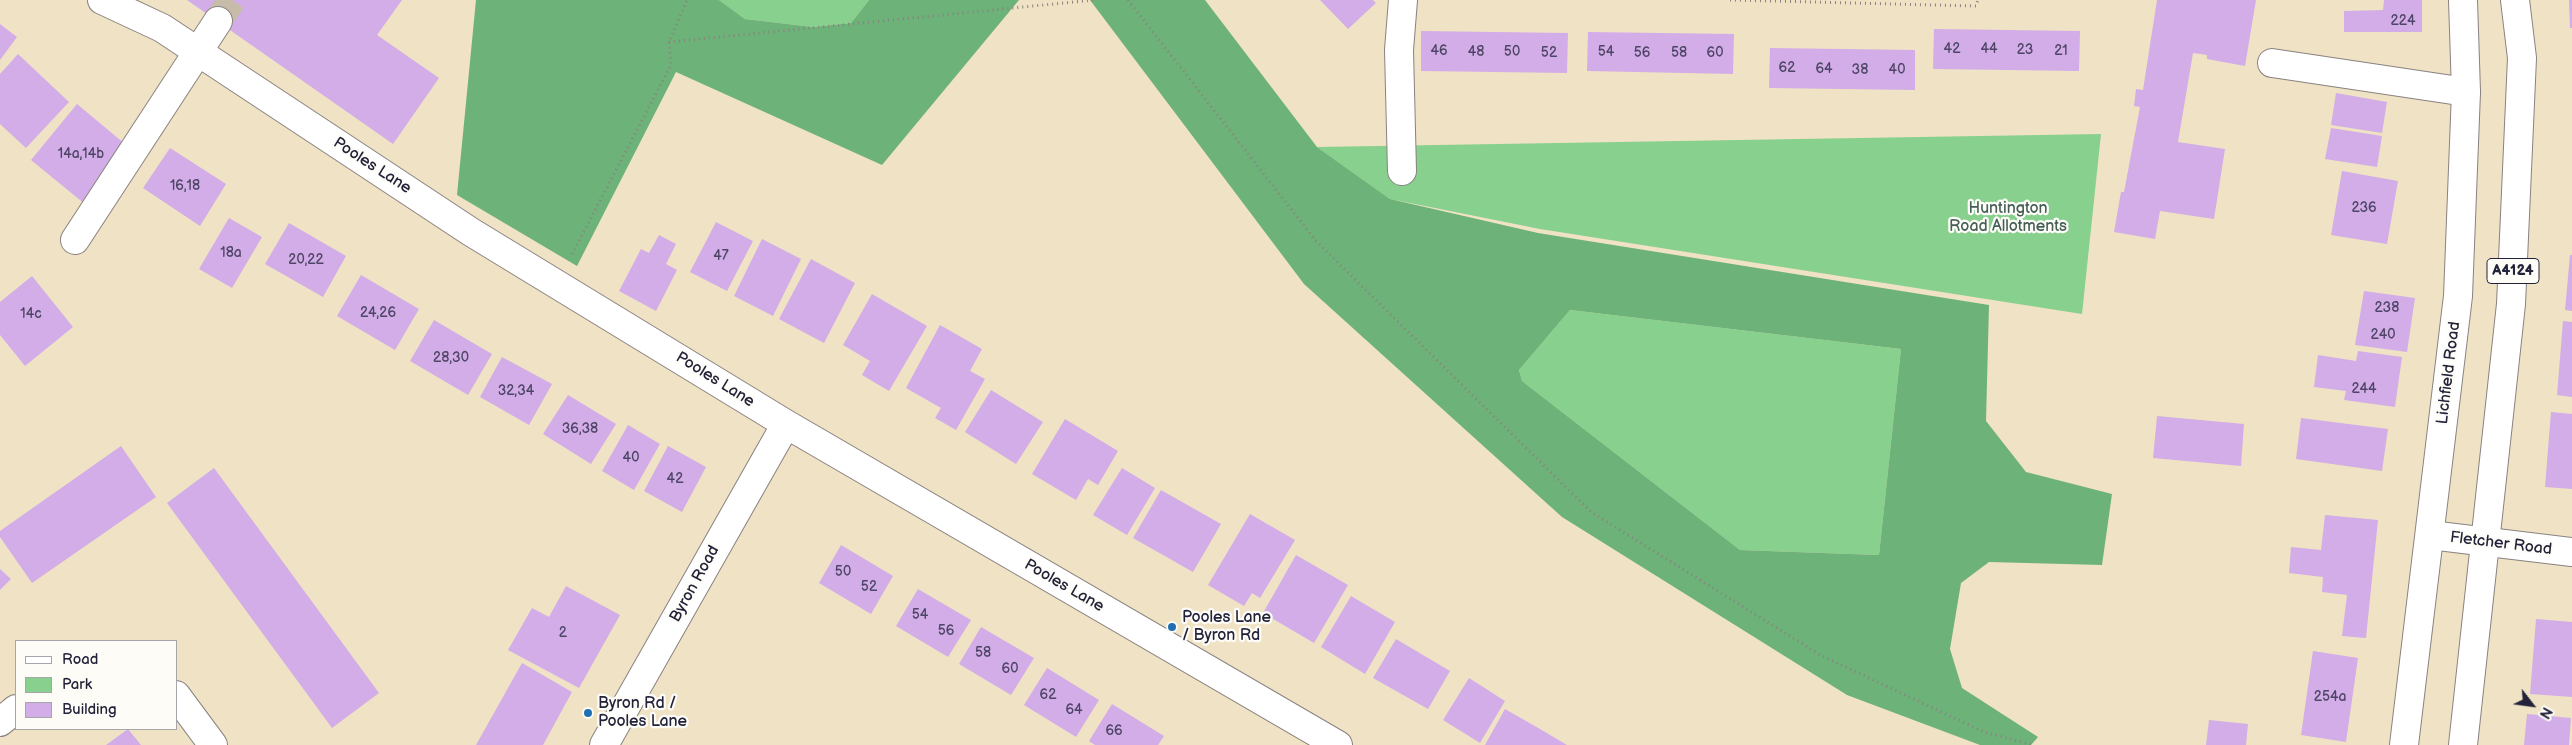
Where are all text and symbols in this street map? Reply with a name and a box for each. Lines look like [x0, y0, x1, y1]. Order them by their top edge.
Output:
house number: 224 [2391, 13, 2415, 29]
house number: 42 [1944, 41, 1960, 57]
house number: 44 [1980, 41, 1998, 57]
house number: 23 [2017, 42, 2033, 58]
house number: 46 [1430, 43, 1448, 59]
house number: 21 [2054, 43, 2068, 59]
house number: 48 [1468, 44, 1484, 60]
house number: 50 [1504, 44, 1520, 60]
house number: 54 [1598, 44, 1614, 60]
house number: 52 [1541, 45, 1557, 61]
house number: 56 [1634, 45, 1650, 61]
house number: 58 [1671, 45, 1687, 61]
house number: 60 [1707, 45, 1723, 61]
house number: 62 [1779, 60, 1795, 76]
house number: 64 [1815, 61, 1833, 77]
house number: 38 [1852, 62, 1868, 78]
house number: 40 [1889, 62, 1905, 78]
street label: Pooles Lane [329, 134, 415, 198]
house number: 14a,14b [58, 146, 104, 162]
house number: 16,18 [170, 178, 200, 194]
park label: Huntington Road Allotments [1949, 199, 2067, 237]
house number: 236 [2351, 200, 2377, 216]
house number: 18a [220, 245, 242, 261]
house number: 47 [713, 248, 729, 264]
house number: 20,22 [288, 252, 324, 268]
road number: A4124 [2487, 258, 2539, 284]
house number: 238 [2375, 300, 2399, 316]
house number: 24,26 [360, 305, 396, 321]
house number: 14c [20, 306, 42, 322]
street label: Lichfield Road [2433, 321, 2465, 425]
house number: 240 [2371, 327, 2395, 343]
street label: Pooles Lane [672, 348, 758, 412]
house number: 28,30 [433, 350, 469, 366]
house number: 244 [2351, 381, 2377, 397]
house number: 32,34 [498, 383, 534, 399]
house number: 36,38 [562, 421, 598, 437]
house number: 40 [623, 450, 639, 466]
house number: 42 [667, 471, 683, 487]
street label: Fletcher Road [2449, 528, 2553, 560]
street label: Byron Road [666, 542, 724, 626]
street label: Pooles Lane [1021, 555, 1107, 617]
house number: 50 [835, 564, 851, 580]
house number: 52 [861, 579, 877, 595]
house number: 54 [912, 607, 928, 623]
place label: Pooles Lane / Byron Rd [1182, 608, 1271, 646]
marker: Pooles Lane / Byron Rd [1166, 621, 1178, 633]
house number: 56 [938, 623, 954, 639]
house number: 2 [559, 625, 567, 641]
legend [15, 640, 178, 730]
house number: 58 [975, 645, 991, 661]
text: Road [62, 650, 98, 669]
house number: 60 [1002, 661, 1018, 677]
text: Park [62, 675, 92, 694]
north arrow [2507, 680, 2557, 730]
house number: 62 [1040, 687, 1056, 703]
house number: 254a [2314, 689, 2346, 705]
place label: Byron Rd / Pooles Lane [598, 694, 687, 732]
text: Building [62, 700, 117, 719]
house number: 64 [1065, 702, 1083, 718]
text: N [2535, 704, 2555, 722]
marker: Byron Rd / Pooles Lane [582, 707, 594, 719]
house number: 66 [1105, 723, 1123, 739]

